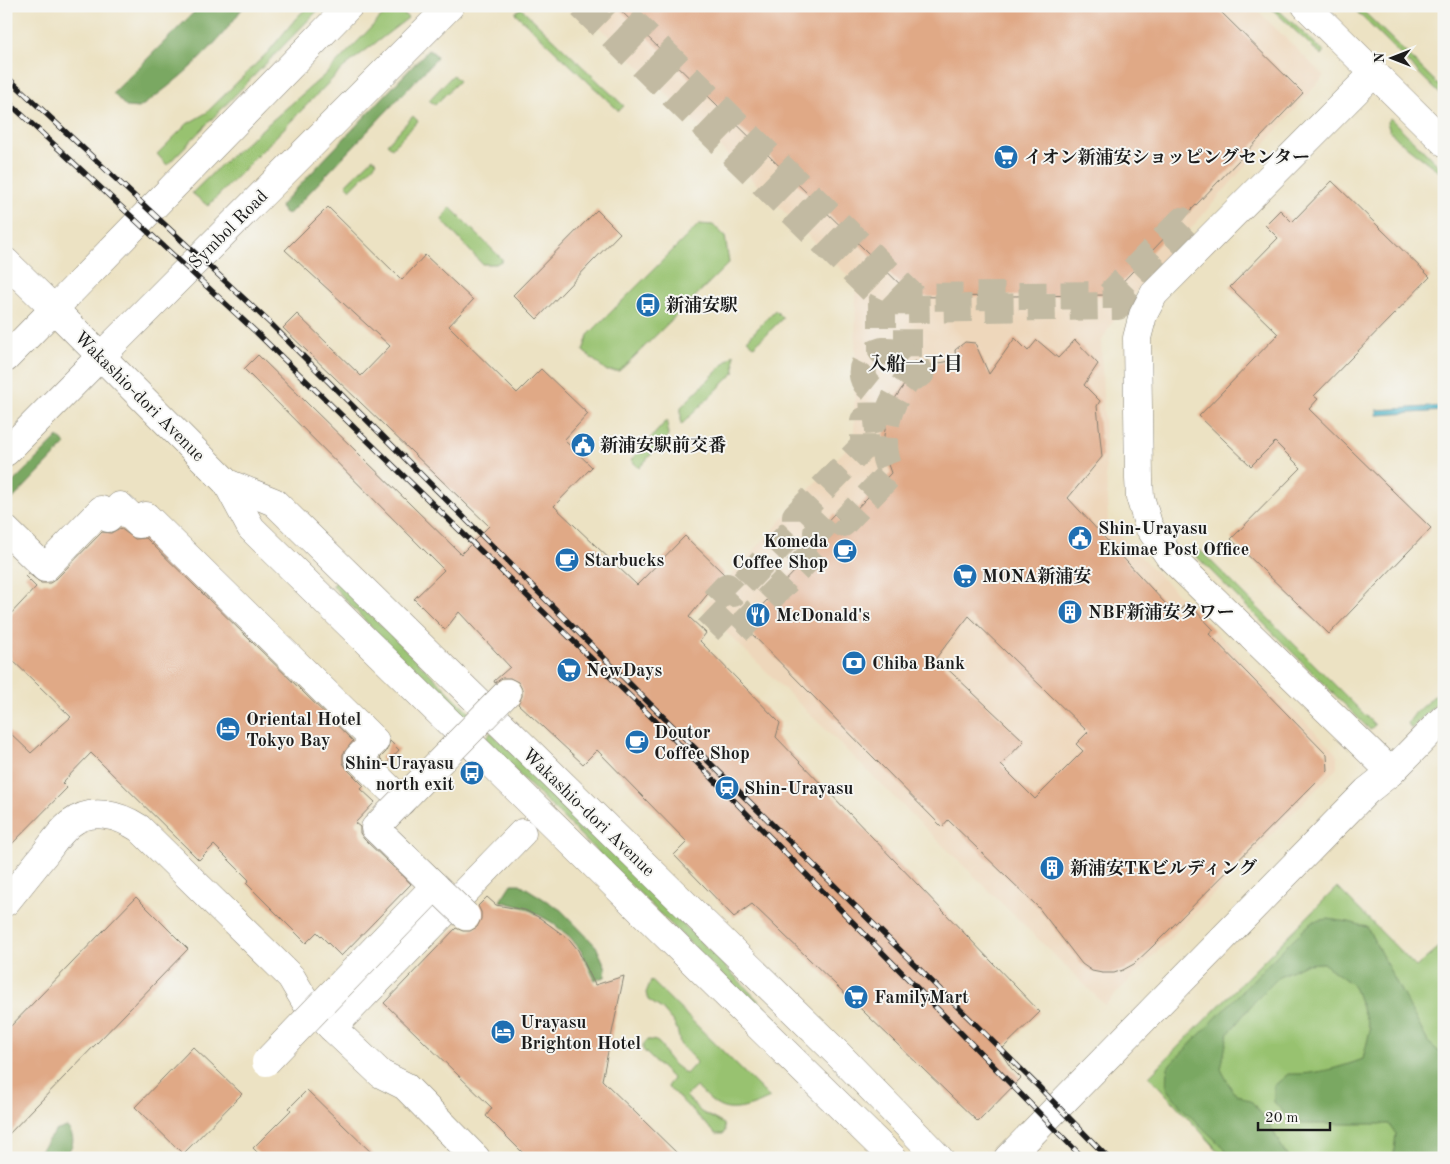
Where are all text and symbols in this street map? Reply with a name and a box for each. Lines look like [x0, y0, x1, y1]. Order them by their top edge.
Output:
north arrow [1368, 32, 1418, 82]
text: N [1373, 52, 1387, 63]
supermarket icon: イオン新浦安ショッピングセンター [993, 144, 1019, 170]
place label: イオン新浦安ショッピングセンター [1024, 147, 1310, 167]
street label: Symbol Road [186, 187, 272, 273]
bus stop icon: 新浦安駅 [635, 292, 661, 318]
place label: 新浦安駅 [666, 295, 738, 315]
street label: Wakashio-dori Avenue [71, 328, 208, 465]
district label: 入船一丁目 [867, 353, 963, 375]
public building icon: 新浦安駅前交番 [570, 432, 596, 458]
place label: 新浦安駅前交番 [600, 435, 726, 455]
place label: Shin-Urayasu Ekimae Post Office [1098, 520, 1249, 559]
public building icon: Shin-Urayasu Ekimae Post Office [1067, 525, 1093, 551]
place label: Komeda Coffee Shop [732, 533, 828, 572]
cafe icon: Komeda Coffee Shop [832, 538, 858, 564]
cafe icon: Starbucks [554, 547, 580, 573]
place label: Starbucks [584, 552, 665, 570]
supermarket icon: MONA新浦安 [952, 563, 978, 589]
place label: MONA新浦安 [982, 566, 1091, 586]
building icon: NBF新浦安タワー [1057, 599, 1083, 625]
restaurant icon: McDonald's [745, 602, 771, 628]
place label: NBF新浦安タワー [1088, 602, 1235, 622]
place label: McDonald's [776, 607, 870, 625]
bank icon: Chiba Bank [841, 650, 867, 676]
place label: Chiba Bank [872, 655, 965, 673]
supermarket icon: NewDays [556, 657, 582, 683]
place label: NewDays [586, 662, 662, 680]
place label: Oriental Hotel Tokyo Bay [246, 711, 362, 750]
hotel icon: Oriental Hotel Tokyo Bay [215, 716, 241, 742]
place label: Doutor Coffee Shop [654, 724, 750, 763]
cafe icon: Doutor Coffee Shop [624, 729, 650, 755]
street label: Wakashio-dori Avenue [519, 745, 658, 880]
place label: Shin-Urayasu north exit [344, 755, 454, 794]
bus stop icon: Shin-Urayasu north exit [459, 760, 485, 786]
station icon: Shin-Urayasu [714, 775, 740, 801]
place label: Shin-Urayasu [744, 780, 854, 798]
building icon: 新浦安TKビルディング [1039, 855, 1065, 881]
place label: 新浦安TKビルディング [1070, 858, 1257, 878]
supermarket icon: FamilyMart [843, 984, 869, 1010]
place label: FamilyMart [874, 989, 969, 1007]
place label: Urayasu Brighton Hotel [520, 1014, 642, 1053]
hotel icon: Urayasu Brighton Hotel [490, 1019, 516, 1045]
scale bar [1258, 1099, 1330, 1131]
text: 20 m [1265, 1111, 1299, 1126]

